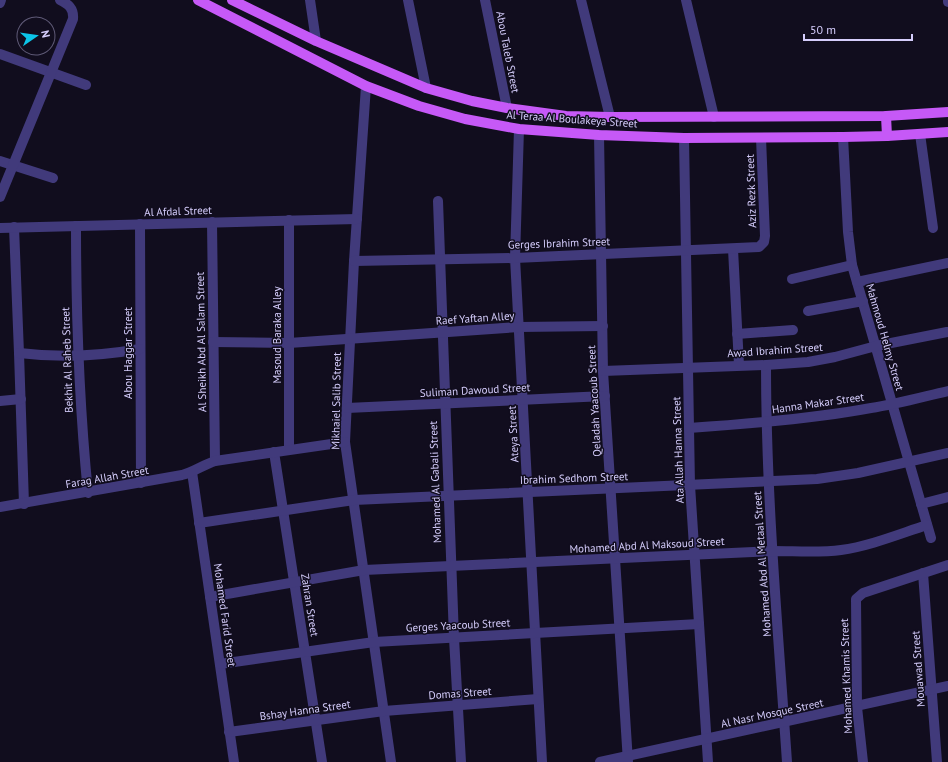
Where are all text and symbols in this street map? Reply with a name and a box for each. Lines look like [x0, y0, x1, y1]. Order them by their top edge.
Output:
street label: Abou Taleb Street [493, 10, 523, 94]
north arrow [16, 16, 56, 56]
scale bar [804, 16, 912, 42]
text: 50 m [810, 22, 836, 37]
text: N [38, 29, 53, 39]
street label: Al Teraa Al Boulakeya Street [506, 107, 638, 131]
street label: Aziz Rezk Street [743, 154, 759, 228]
street label: Al Afdal Street [144, 203, 212, 219]
street label: Gerges Ibrahim Street [508, 234, 611, 252]
street label: Al Sheikh Abd Al Salam Street [193, 272, 209, 412]
street label: Mahmoud Helmy Street [863, 282, 907, 392]
street label: Masoud Baraka Alley [270, 286, 284, 384]
street label: Bekhit Al Raheb Street [58, 307, 76, 413]
street label: Abou Haggar Street [121, 307, 135, 399]
street label: Raef Yaftan Alley [435, 308, 516, 328]
street label: Awad Ibrahim Street [727, 340, 824, 360]
street label: Qeladah Yaacoub Street [584, 345, 604, 457]
street label: Mikhaiel Salib Street [328, 352, 344, 450]
street label: Suliman Dawoud Street [419, 380, 531, 400]
street label: Hanna Makar Street [771, 390, 865, 416]
street label: Ata Allah Hanna Street [669, 396, 687, 504]
street label: Ateya Street [505, 405, 521, 463]
street label: Mohamed Al Gabali Street [426, 420, 444, 543]
street label: Farag Allah Street [64, 463, 150, 491]
street label: Ibrahim Sedhom Street [520, 469, 629, 487]
street label: Mohamed Abd Al Metaal Street [750, 491, 774, 637]
street label: Mohamed Abd Al Maksoud Street [569, 534, 725, 556]
street label: Mohamed Farid Street [211, 562, 239, 668]
street label: Zahran Street [298, 573, 322, 638]
street label: Gerges Yaacoub Street [405, 615, 511, 635]
street label: Mohamed Khamis Street [837, 618, 855, 734]
street label: Mouawad Street [908, 630, 928, 708]
street label: Domas Street [428, 684, 492, 702]
street label: Al Nasr Mosque Street [719, 695, 825, 731]
street label: Bshay Hanna Street [259, 697, 352, 723]

